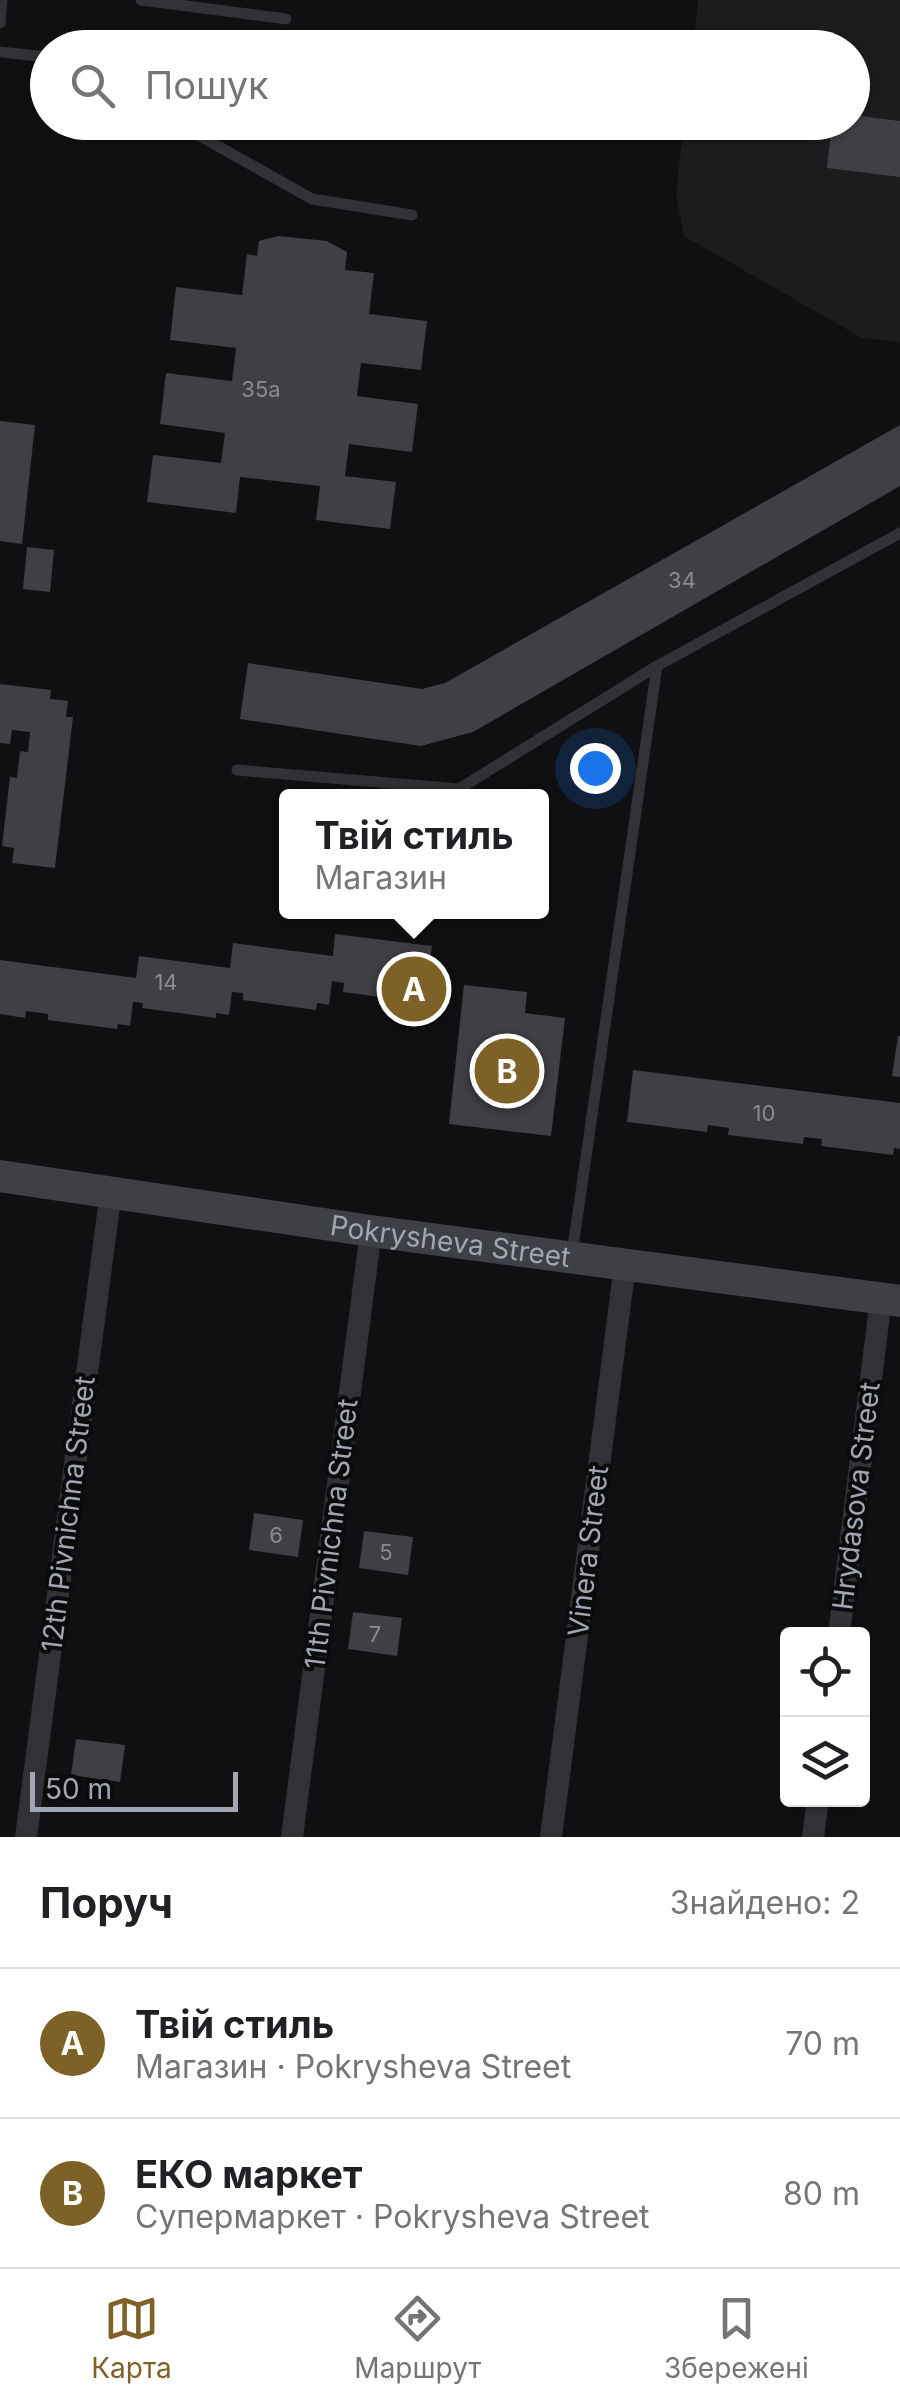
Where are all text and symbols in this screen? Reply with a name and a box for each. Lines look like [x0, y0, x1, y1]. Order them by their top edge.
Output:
search box [30, 30, 870, 140]
icon: search [65, 58, 120, 113]
text: Пошук [145, 62, 269, 108]
house number: 35а [241, 376, 281, 402]
house number: 34 [668, 567, 696, 593]
your location [570, 743, 621, 794]
popup [279, 789, 549, 919]
text: Твій стиль [314, 812, 514, 858]
text: Магазин [314, 858, 447, 897]
pin: A [382, 952, 446, 1026]
house number: 14 [154, 969, 178, 995]
pin: B [474, 1034, 540, 1108]
house number: 10 [753, 1100, 775, 1126]
street label: Pokrysheva Street [328, 1208, 572, 1274]
street label: 12th Pivnichna Street [34, 1374, 102, 1654]
street label: Hrydasova Street [825, 1380, 887, 1612]
street label: 11th Pivnichna Street [298, 1397, 364, 1671]
street label: Vinera Street [561, 1464, 615, 1638]
house number: 6 [269, 1522, 283, 1548]
house number: 5 [379, 1539, 393, 1565]
house number: 7 [369, 1621, 381, 1647]
map controls [780, 1627, 870, 1807]
button: locate [780, 1627, 870, 1717]
button: layers [780, 1717, 870, 1807]
scale bar [30, 1767, 238, 1812]
text: 50 m [45, 1772, 112, 1806]
text: Поруч [40, 1877, 173, 1928]
text: Знайдено: 2 [670, 1883, 860, 1922]
text: Твій стиль [135, 2001, 334, 2047]
text: A [61, 2024, 84, 2063]
text: 70 m [785, 2024, 860, 2063]
text: Магазин · Pokrysheva Street [135, 2047, 571, 2086]
text: ЕКО маркет [135, 2151, 362, 2197]
text: B [62, 2174, 83, 2213]
text: 80 m [783, 2174, 860, 2213]
text: Супермаркет · Pokrysheva Street [135, 2197, 650, 2236]
tab: Карта [91, 2291, 172, 2385]
tab: Маршрут [354, 2291, 481, 2385]
tab: Збережені [664, 2291, 809, 2385]

